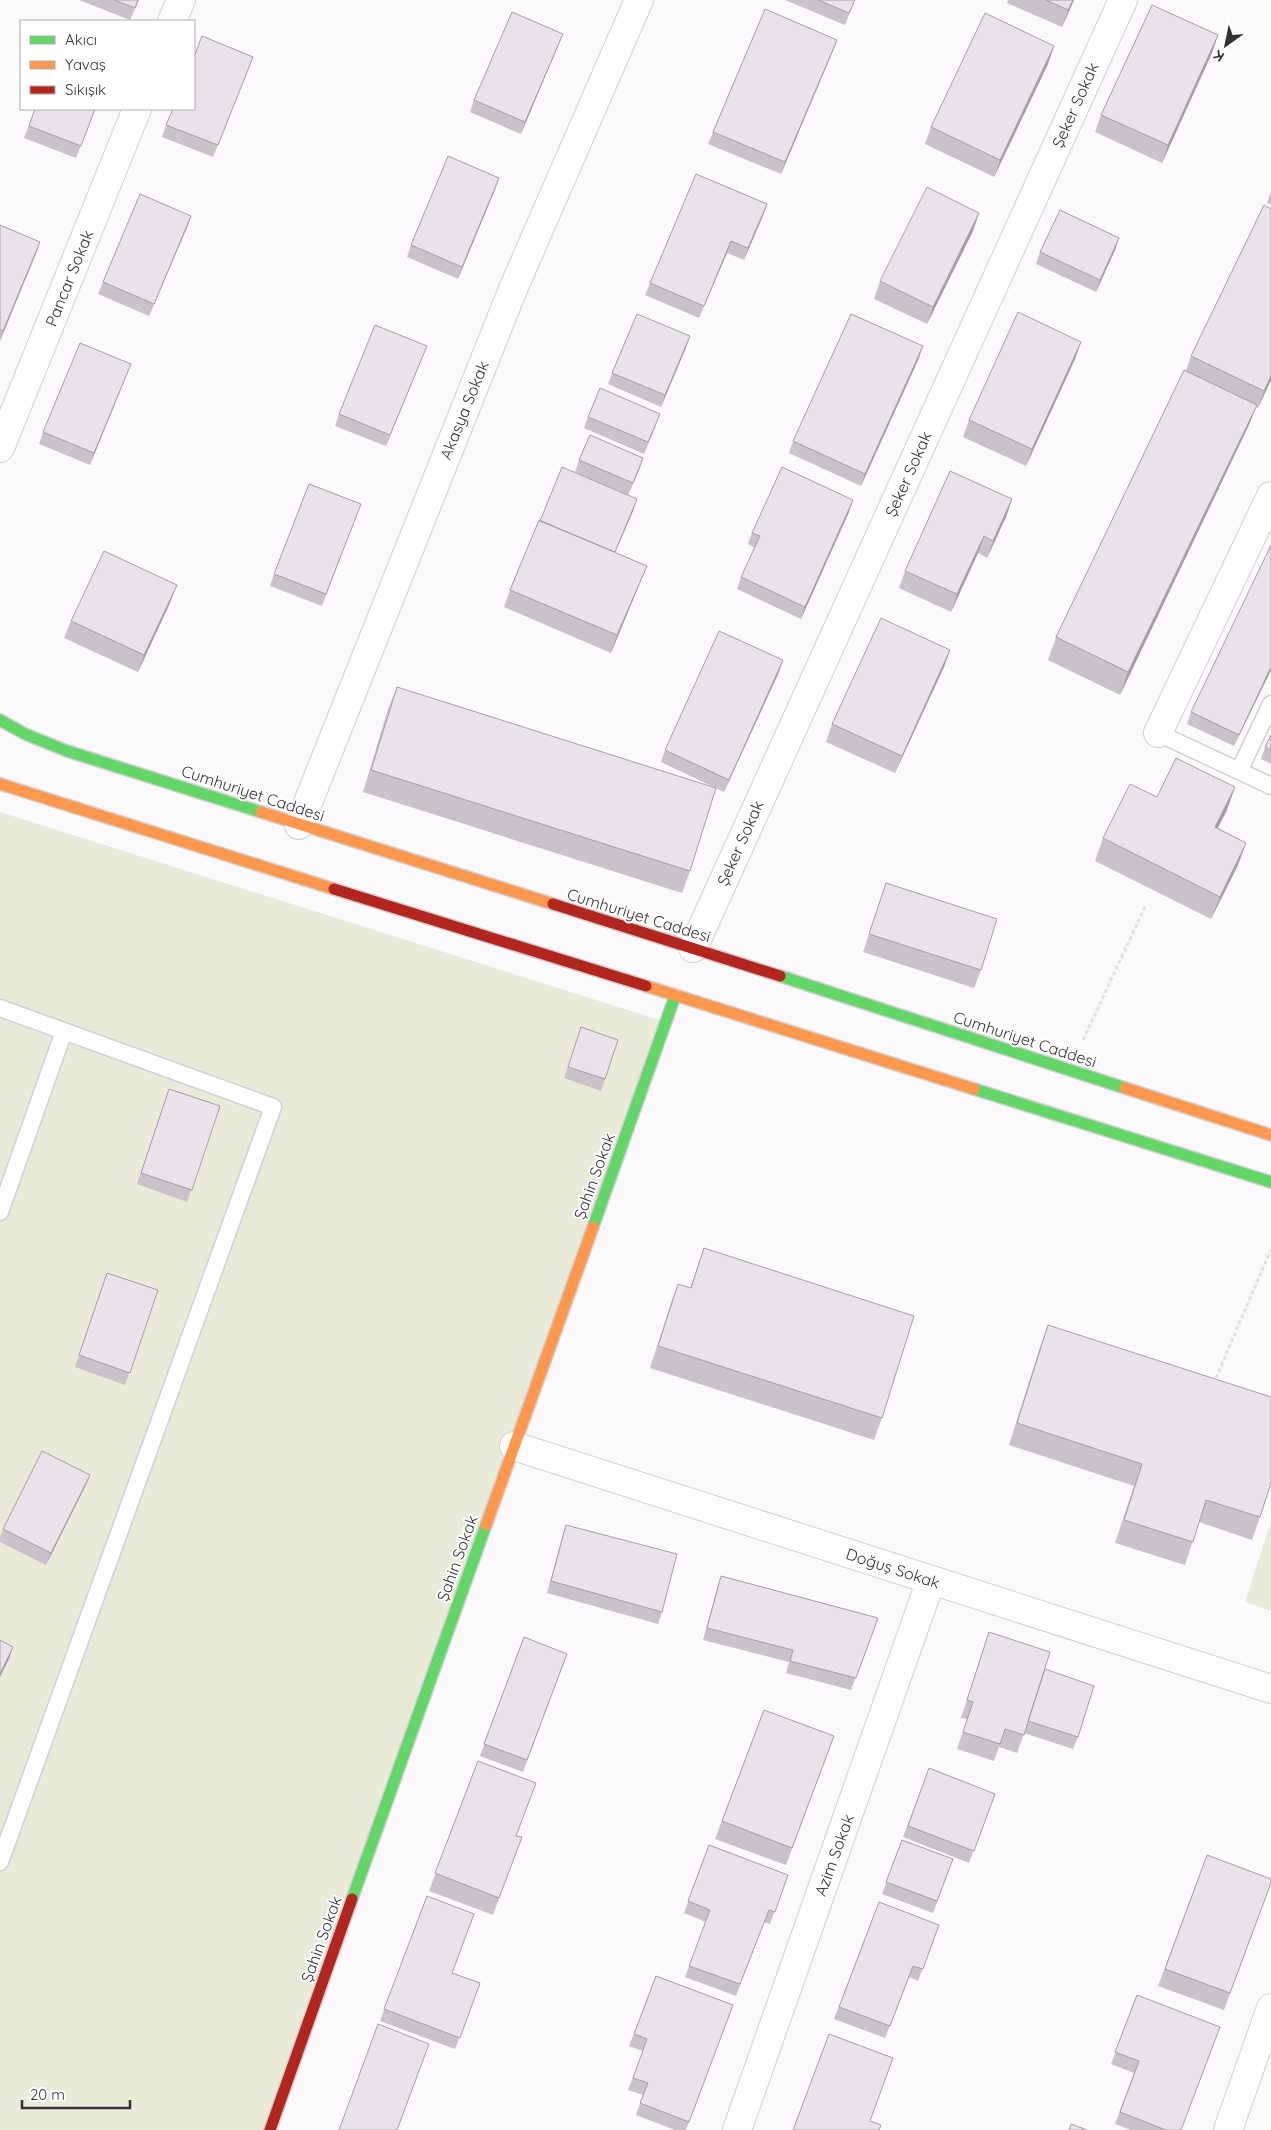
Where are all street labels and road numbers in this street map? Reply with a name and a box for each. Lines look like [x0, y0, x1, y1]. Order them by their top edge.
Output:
street label: Şeker Sokak [1047, 59, 1103, 151]
street label: Pancar Sokak [41, 227, 97, 329]
street label: Akasya Sokak [435, 358, 493, 462]
street label: Şeker Sokak [880, 428, 936, 520]
street label: Cumhuriyet Caddesi [179, 760, 327, 826]
street label: Şeker Sokak [712, 797, 768, 889]
street label: Cumhuriyet Caddesi [565, 884, 713, 946]
street label: Cumhuriyet Caddesi [951, 1006, 1099, 1072]
street label: Şahin Sokak [569, 1130, 619, 1222]
street label: Şahin Sokak [432, 1512, 482, 1604]
street label: Doğuş Sokak [843, 1543, 943, 1593]
street label: Azim Sokak [810, 1811, 858, 1899]
street label: Şahin Sokak [296, 1893, 346, 1985]

